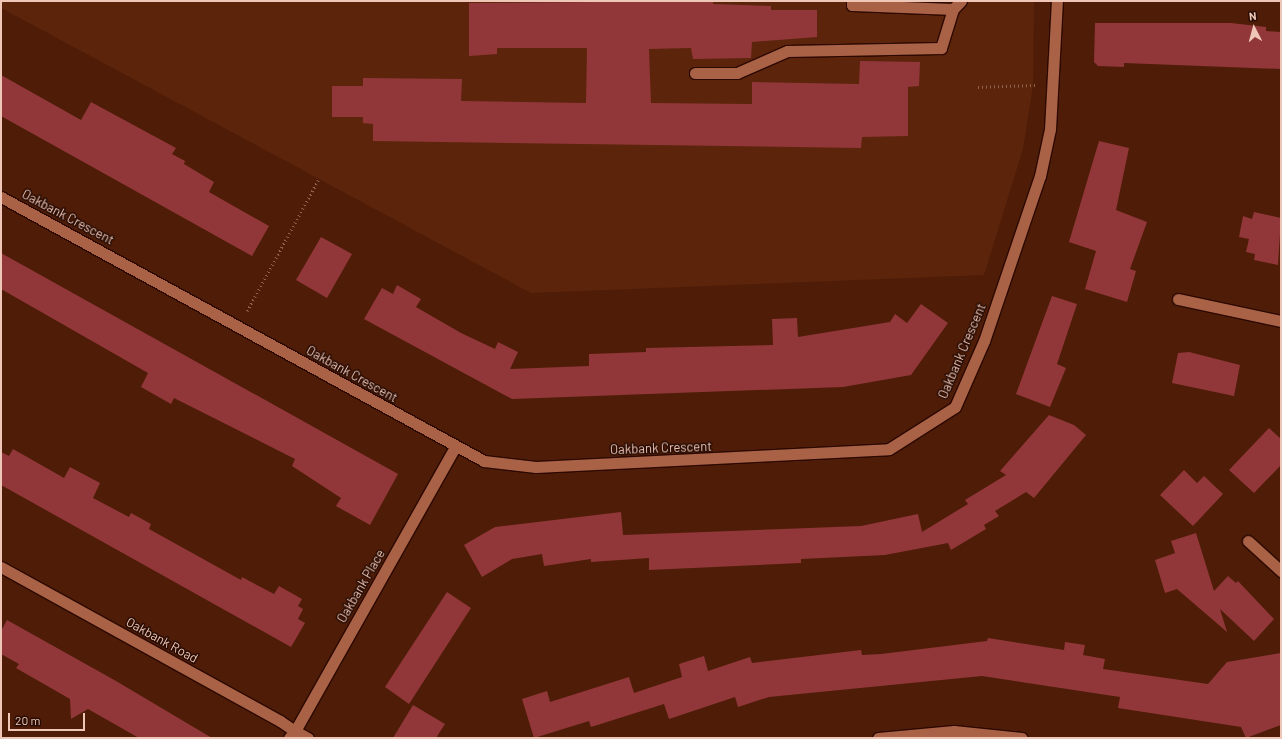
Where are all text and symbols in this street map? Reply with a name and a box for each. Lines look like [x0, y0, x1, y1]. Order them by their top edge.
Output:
north arrow [1234, 8, 1274, 48]
text: N [1248, 9, 1257, 22]
street label: Oakbank Crescent [19, 186, 117, 248]
street label: Oakbank Crescent [935, 301, 989, 401]
street label: Oakbank Crescent [304, 342, 400, 406]
street label: Oakbank Crescent [610, 438, 712, 458]
street label: Oakbank Place [334, 547, 388, 625]
street label: Oakbank Road [123, 614, 201, 666]
scale bar [10, 705, 87, 731]
text: 20 m [15, 713, 41, 727]

